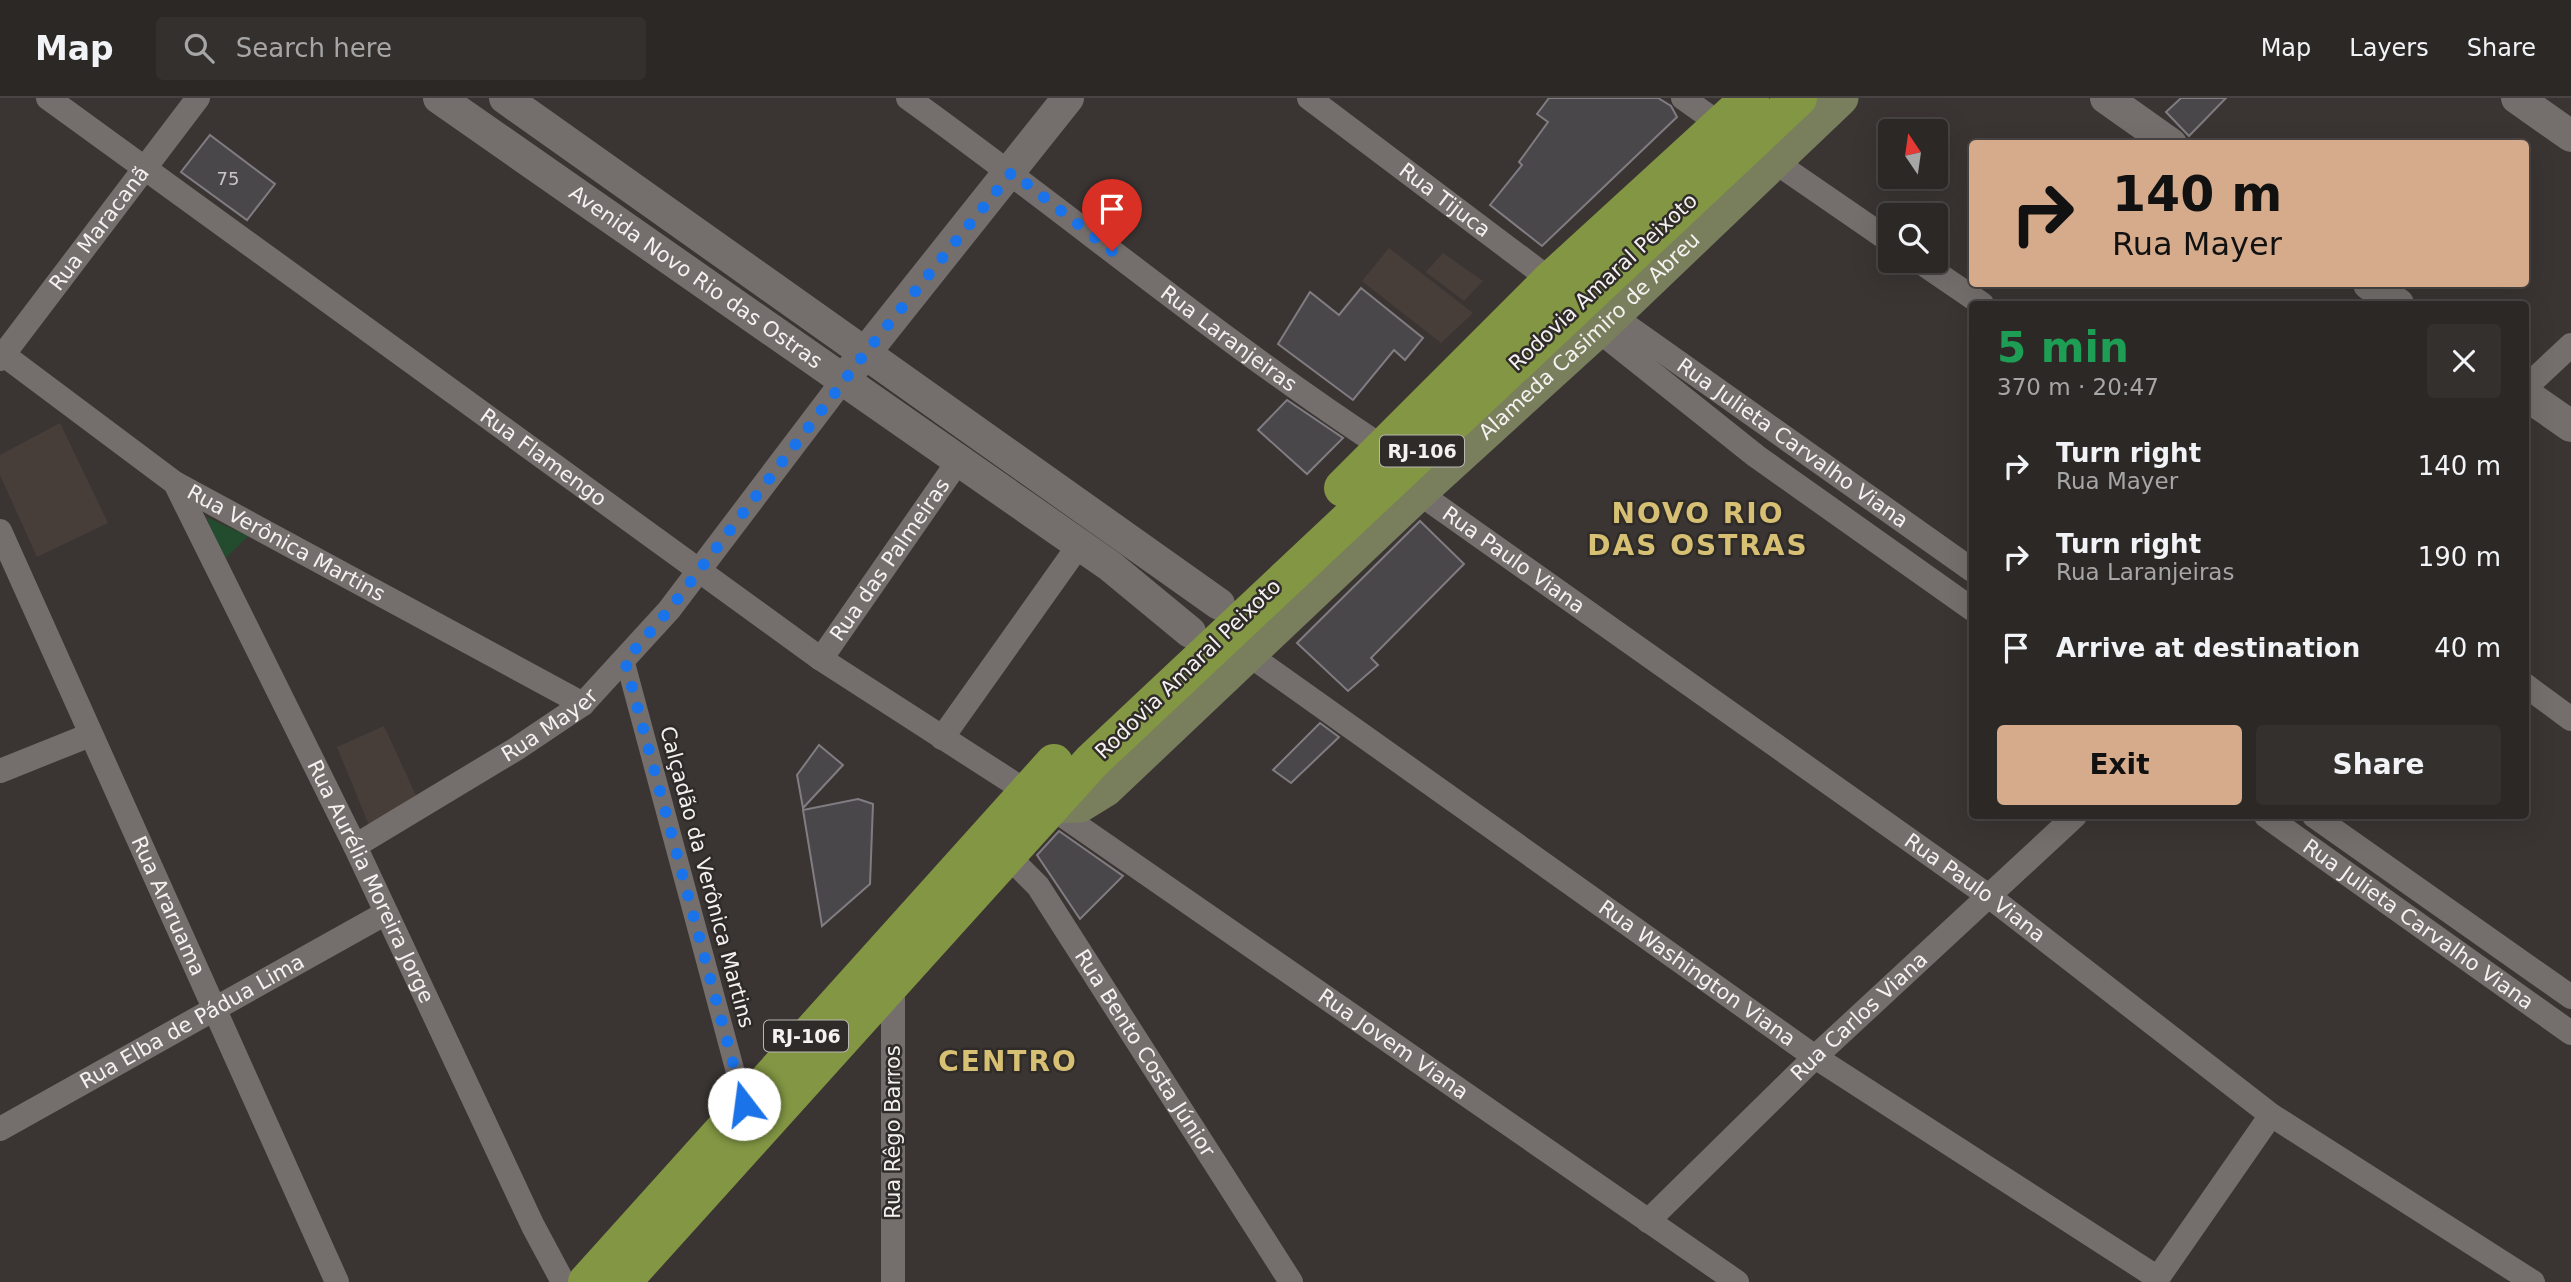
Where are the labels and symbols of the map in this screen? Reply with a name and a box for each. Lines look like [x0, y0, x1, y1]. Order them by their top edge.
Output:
north arrow [1878, 119, 1948, 189]
street label: Rua Tijuca [1394, 158, 1495, 242]
street label: Rua Maracanã [44, 161, 154, 295]
house number: 75 [217, 168, 239, 189]
pin [1082, 179, 1142, 251]
street label: Avenida Novo Rio das Ostras [565, 181, 827, 374]
street label: Rodovia Amaral Peixoto [1504, 188, 1702, 376]
street label: Alameda Casimiro de Abreu [1474, 227, 1705, 444]
street label: Rua Laranjeiras [1156, 281, 1301, 397]
street label: Rua Julieta Carvalho Viana [1672, 353, 1913, 533]
street label: Rua Flamengo [475, 404, 611, 511]
road number: RJ-106 [1380, 436, 1464, 466]
street label: Rua das Palmeiras [825, 474, 955, 646]
street label: Rua Verônica Martins [183, 480, 389, 607]
district label: NOVO RIO DAS OSTRAS [1587, 497, 1809, 562]
street label: Rua Paulo Viana [1438, 501, 1589, 619]
street label: Rodovia Amaral Peixoto [1090, 574, 1286, 764]
street label: Rua Mayer [497, 684, 603, 767]
street label: Calçadão da Verônica Martins [655, 724, 759, 1030]
street label: Rua Aurélia Moreira Jorge [302, 756, 439, 1007]
street label: Rua Paulo Viana [1900, 828, 2050, 947]
street label: Rua Araruama [126, 832, 210, 980]
street label: Rua Julieta Carvalho Viana [2298, 834, 2538, 1015]
street label: Rua Washington Viana [1594, 895, 1800, 1051]
street label: Rua Bento Costa Júnior [1070, 945, 1220, 1162]
street label: Rua Carlos Viana [1786, 947, 1932, 1086]
street label: Rua Elba de Pádua Lima [76, 949, 308, 1094]
street label: Rua Jovem Viana [1314, 984, 1473, 1104]
road number: RJ-106 [764, 1020, 848, 1052]
street label: Rua Rêgo Barros [881, 1045, 905, 1219]
district label: CENTRO [938, 1045, 1078, 1078]
position arrow [707, 1067, 781, 1141]

